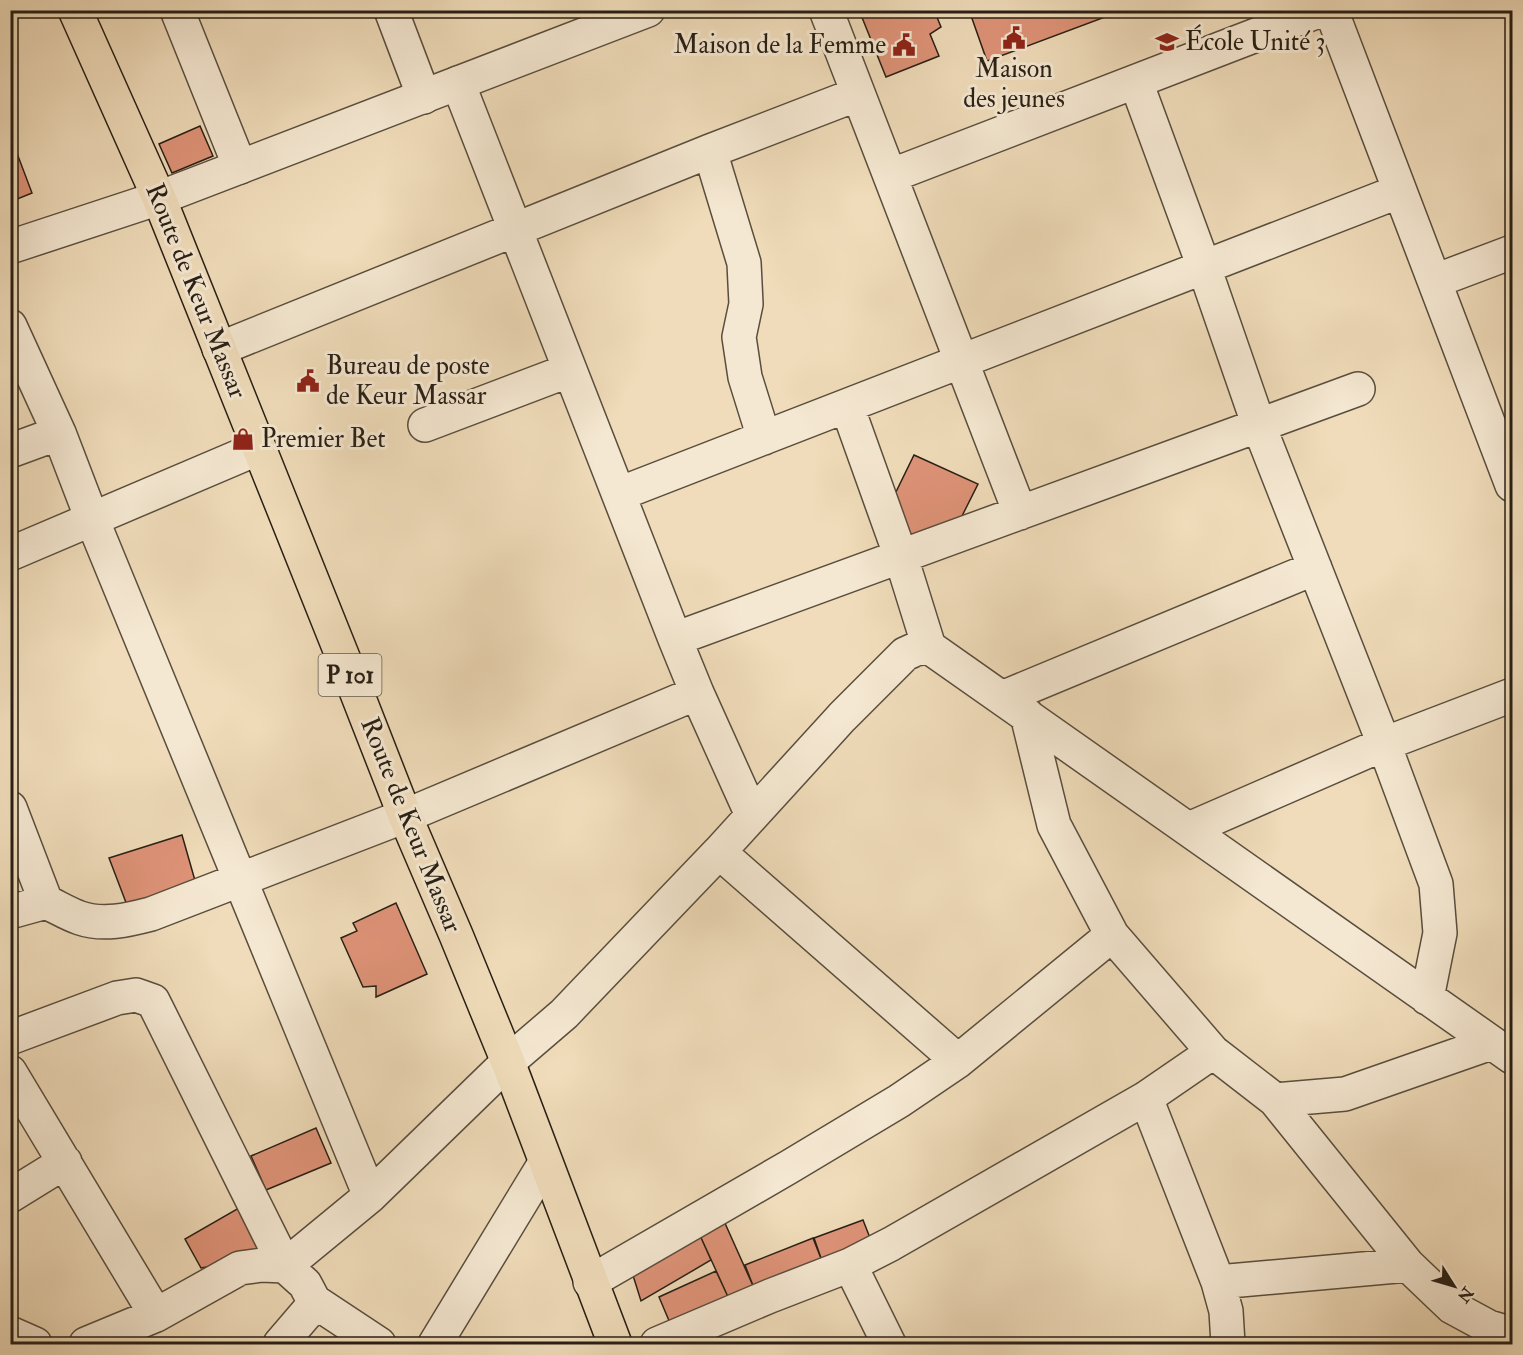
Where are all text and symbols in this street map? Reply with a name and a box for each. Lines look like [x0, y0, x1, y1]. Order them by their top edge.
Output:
place label: École Unité 3 [1185, 24, 1326, 58]
public building icon: Maison des jeunes [1001, 25, 1027, 51]
place label: Maison de la Femme [673, 29, 886, 61]
school or university icon: École Unité 3 [1154, 29, 1180, 55]
public building icon: Maison de la Femme [891, 32, 917, 58]
place label: Maison des jeunes [963, 53, 1065, 115]
street label: Route de Keur Massar [138, 179, 254, 404]
place label: Bureau de poste de Keur Massar [326, 350, 490, 412]
public building icon: Bureau de poste de Keur Massar [295, 368, 321, 394]
place label: Premier Bet [261, 423, 386, 455]
shop icon: Premier Bet [230, 426, 256, 452]
road number: P 101 [318, 654, 382, 696]
street label: Route de Keur Massar [353, 713, 469, 938]
north arrow [1424, 1256, 1484, 1316]
text: N [1452, 1282, 1478, 1307]

